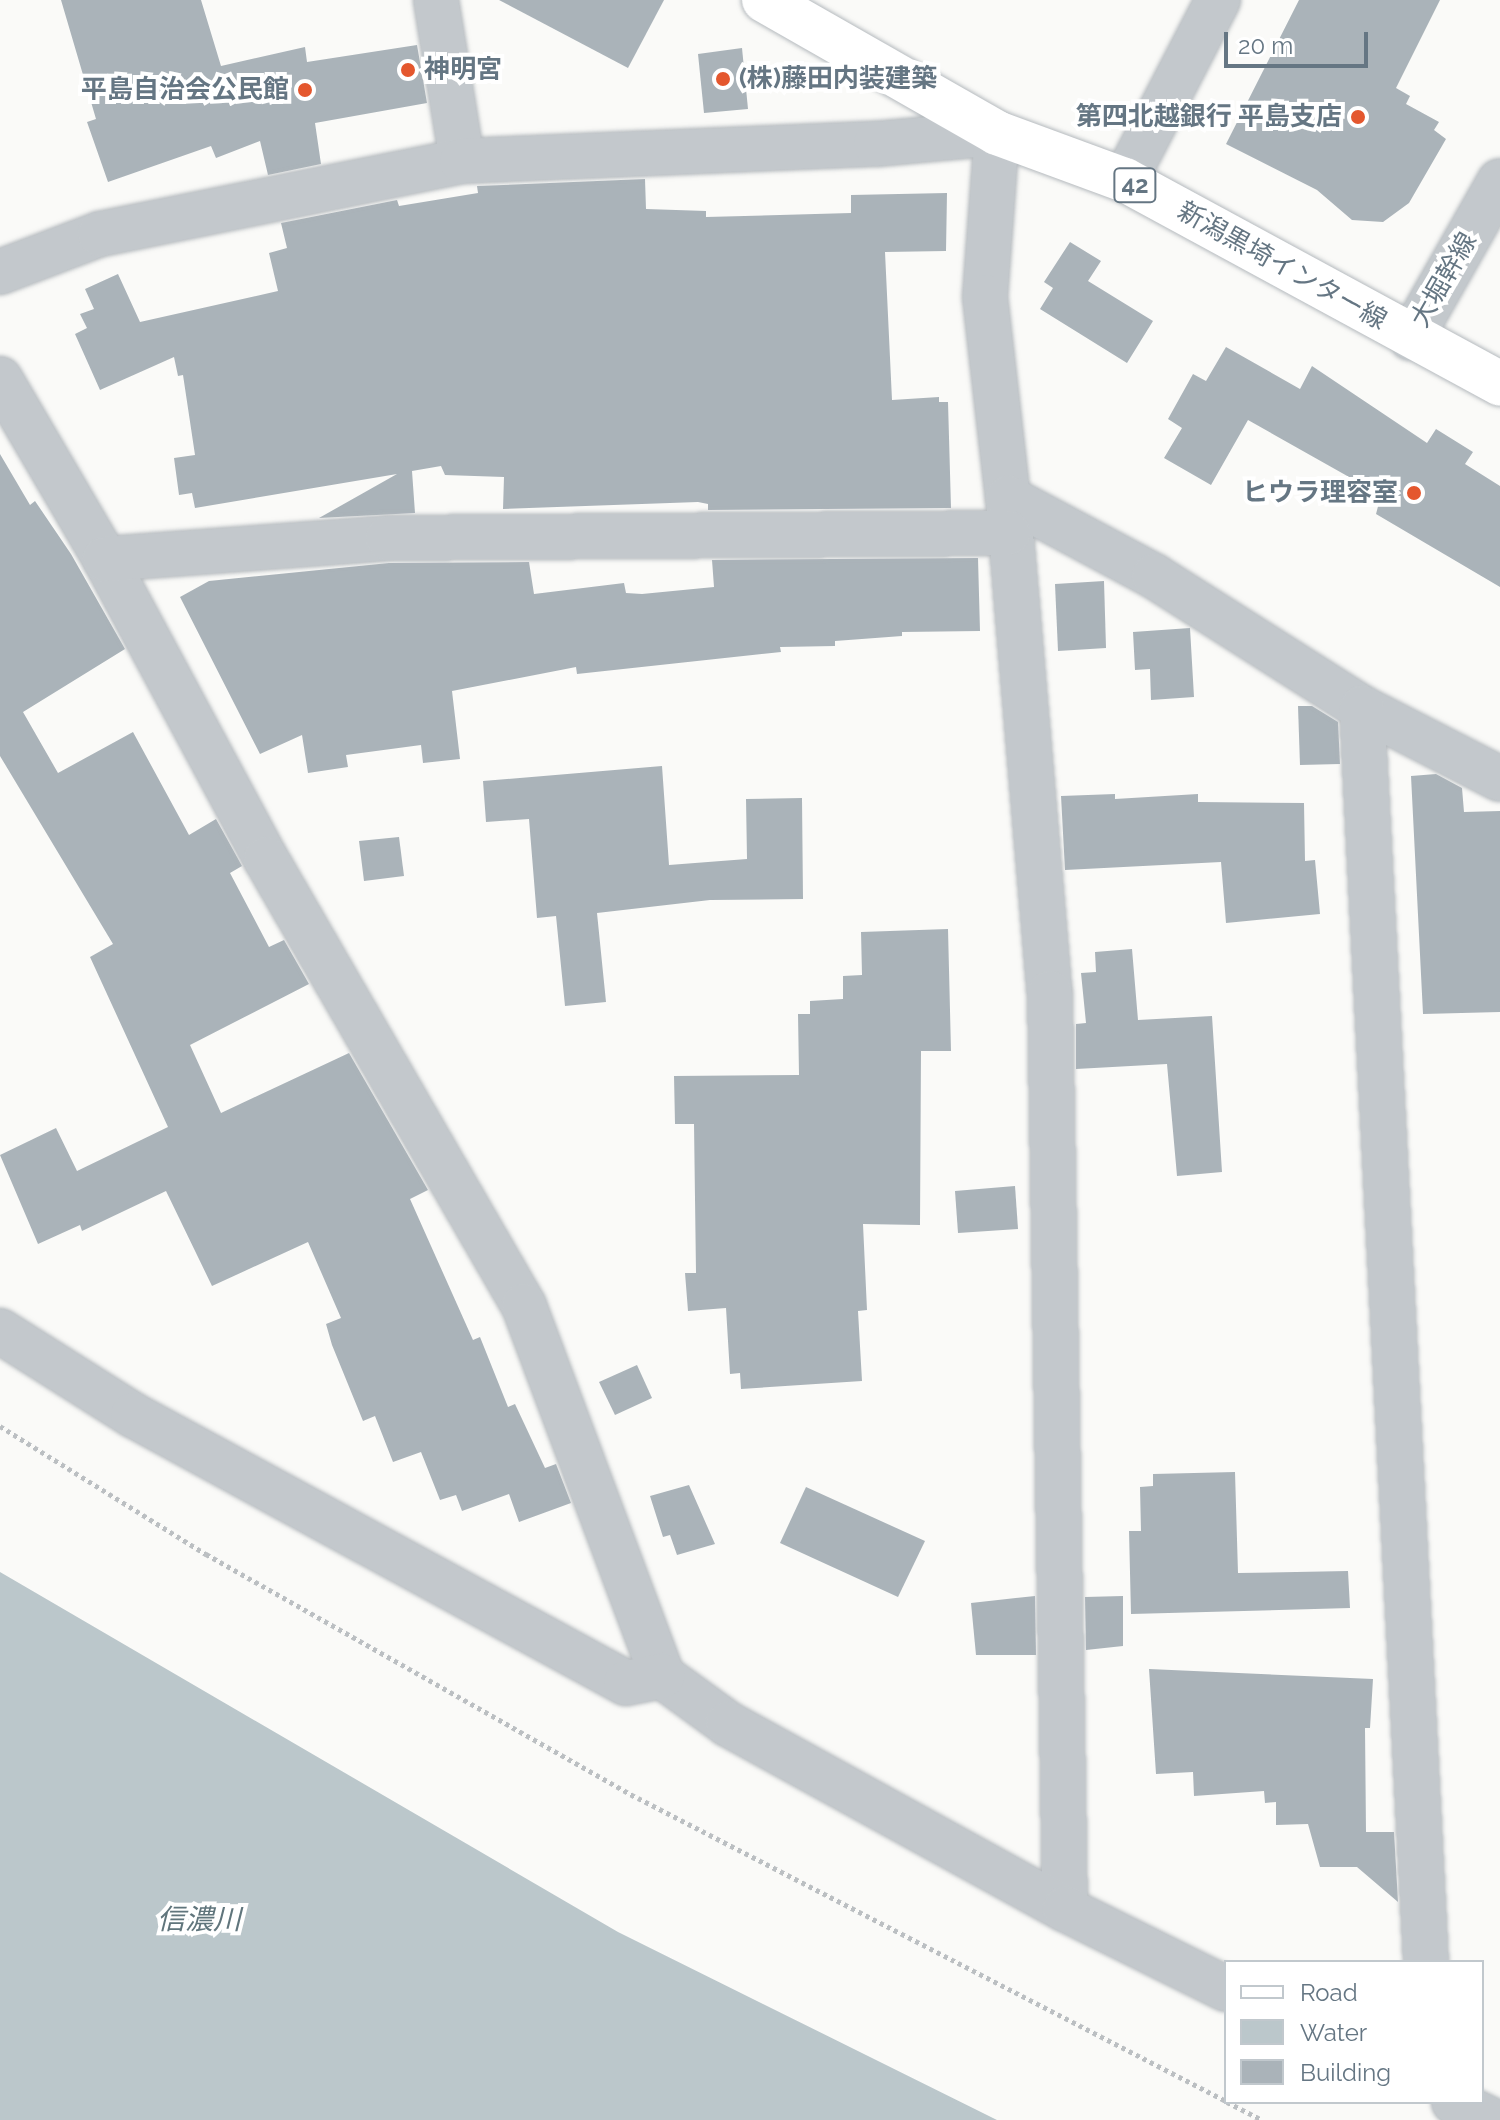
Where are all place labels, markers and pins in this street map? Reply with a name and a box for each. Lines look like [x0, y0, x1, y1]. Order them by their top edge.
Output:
place label: 神明宮 [424, 54, 502, 86]
marker: 神明宮 [399, 61, 417, 79]
place label: (株)藤田内装建築 [739, 63, 937, 95]
marker: (株)藤田内装建築 [714, 70, 732, 88]
place label: 平島自治会公民館 [81, 74, 289, 106]
marker: 平島自治会公民館 [296, 81, 314, 99]
place label: 第四北越銀行 平島支店 [1076, 101, 1342, 133]
marker: 第四北越銀行 平島支店 [1349, 108, 1367, 126]
place label: ヒウラ理容室 [1242, 477, 1398, 509]
marker: ヒウラ理容室 [1405, 484, 1423, 502]

